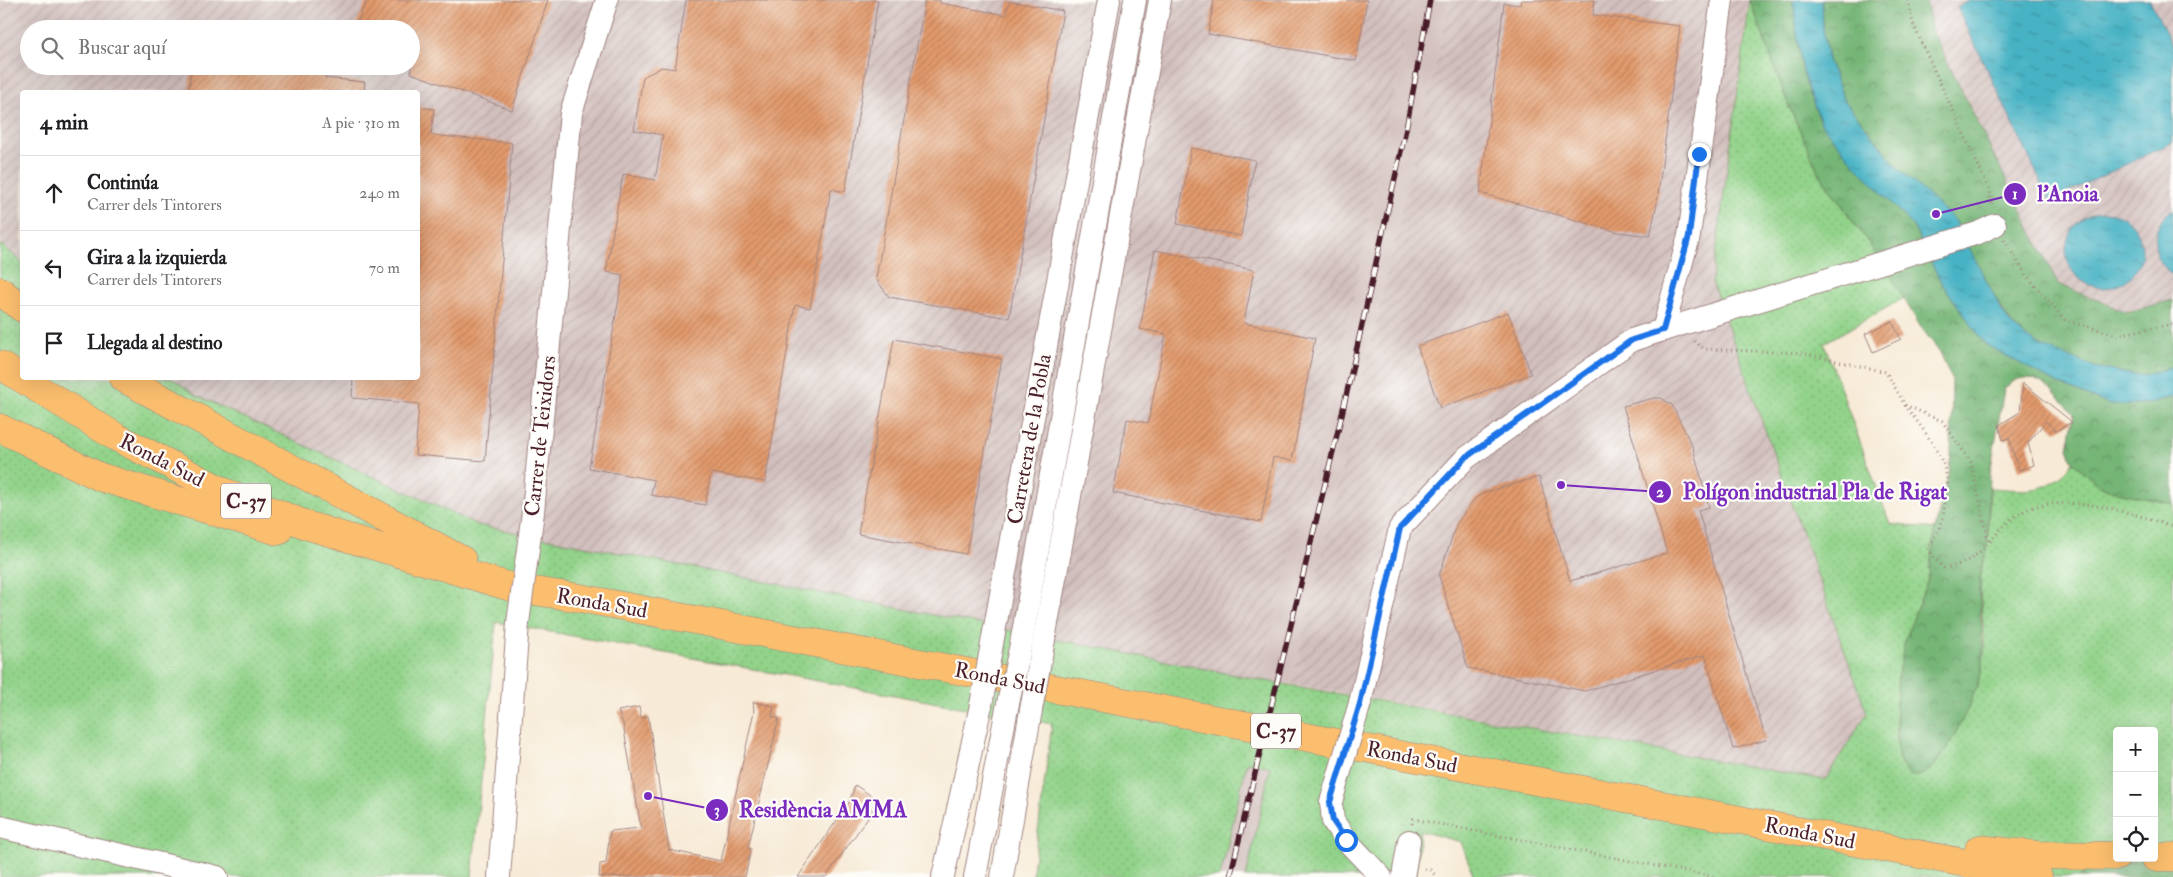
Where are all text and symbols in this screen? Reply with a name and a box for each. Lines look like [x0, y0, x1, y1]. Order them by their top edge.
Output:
search box [20, 20, 420, 75]
icon: search [38, 34, 66, 62]
text: Buscar aquí [78, 36, 166, 60]
text: 4 min [40, 109, 88, 136]
text: A pie · 310 m [322, 113, 400, 133]
route end [1688, 143, 1711, 166]
text: Continúa [87, 171, 158, 195]
callout: l'Anoia [2003, 175, 2109, 212]
icon: ahead [40, 179, 68, 207]
text: l'Anoia [2036, 180, 2100, 208]
text: 240 m [359, 183, 400, 203]
text: 1 [2012, 185, 2018, 204]
text: Carrer dels Tintorers [87, 195, 222, 215]
text: Gira a la izquierda [87, 246, 226, 270]
icon: left [40, 254, 68, 282]
text: 70 m [369, 258, 400, 278]
text: Carrer dels Tintorers [87, 270, 222, 290]
icon: arrive [40, 329, 68, 357]
text: Llegada al destino [87, 331, 222, 355]
street label: Carretera de la Pobla [1001, 351, 1058, 526]
street label: Carrer de Teixidors [519, 354, 562, 518]
street label: Ronda Sud [115, 428, 209, 494]
callout: Polígon industrial Pla de Rigat [1647, 473, 1957, 510]
text: Polígon industrial Pla de Rigat [1683, 478, 1948, 507]
text: 2 [1656, 483, 1664, 502]
road number: C-37 [221, 484, 271, 518]
street label: Ronda Sud [554, 582, 650, 625]
street label: Ronda Sud [952, 656, 1048, 701]
road number: C-37 [1251, 714, 1301, 748]
map controls [2113, 727, 2158, 862]
button: + [2113, 727, 2158, 772]
street label: Ronda Sud [1364, 735, 1460, 780]
button: − [2113, 772, 2158, 817]
callout: Residència AMMA [704, 791, 917, 828]
text: Residència AMMA [739, 796, 908, 824]
text: 3 [714, 801, 720, 820]
street label: Ronda Sud [1762, 811, 1858, 856]
button: locate [2113, 817, 2158, 862]
route start [1335, 829, 1358, 852]

